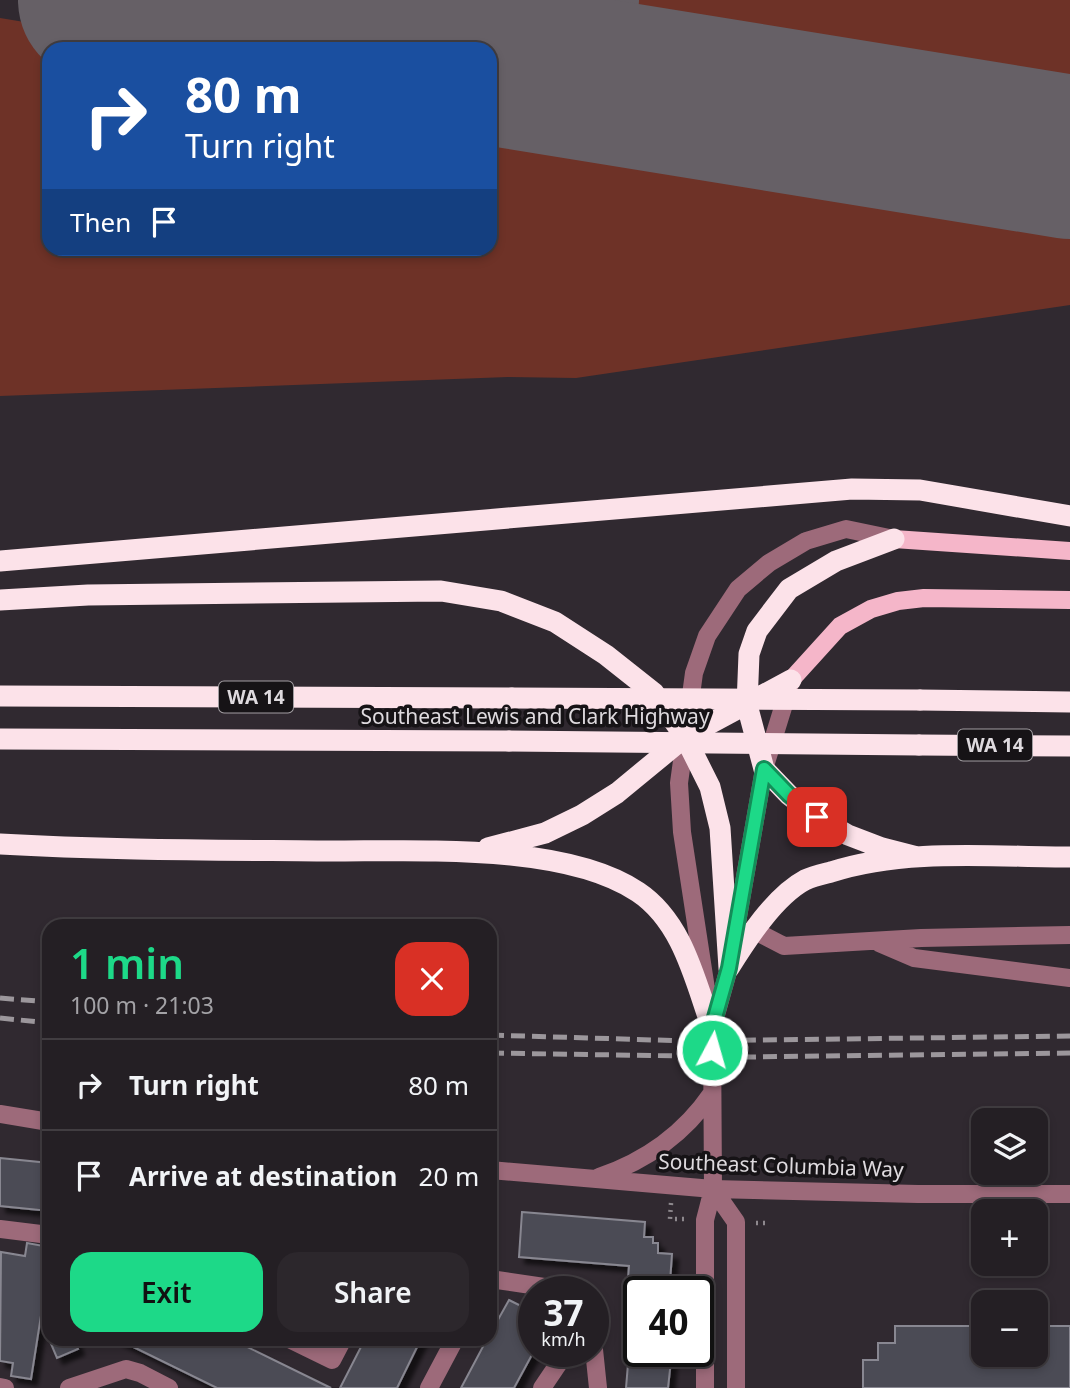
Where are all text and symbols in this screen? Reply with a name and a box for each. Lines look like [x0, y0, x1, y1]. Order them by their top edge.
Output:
text: 80 m [185, 61, 302, 127]
icon: right [70, 70, 161, 161]
text: Turn right [185, 124, 335, 167]
icon: arrive [145, 203, 183, 241]
text: Then [70, 204, 131, 240]
road number: WA 14 [219, 682, 293, 712]
street label: Southeast Lewis and Clark Highway [360, 702, 710, 730]
road number: WA 14 [958, 730, 1032, 760]
pin [787, 787, 847, 847]
icon: arrive [798, 798, 836, 836]
text: 1 min [70, 934, 184, 991]
button: close [395, 942, 469, 1016]
text: 100 m · 21:03 [70, 989, 214, 1021]
position arrow [675, 1013, 749, 1087]
icon: right [70, 1066, 108, 1104]
text: Turn right [129, 1067, 259, 1103]
text: 80 m [408, 1067, 469, 1103]
map controls [971, 1108, 1048, 1367]
button: layers [971, 1108, 1048, 1185]
street label: Southeast Columbia Way [658, 1147, 905, 1183]
icon: arrive [70, 1157, 108, 1195]
text: Arrive at destination [129, 1158, 398, 1194]
text: 20 m [419, 1158, 479, 1194]
button: + [971, 1199, 1048, 1276]
button: Exit [70, 1252, 263, 1332]
button: Share [277, 1252, 469, 1332]
speed limit sign: 40 [623, 1276, 714, 1367]
text: 37 [543, 1289, 584, 1336]
button: − [971, 1290, 1048, 1367]
text: km/h [541, 1327, 586, 1351]

